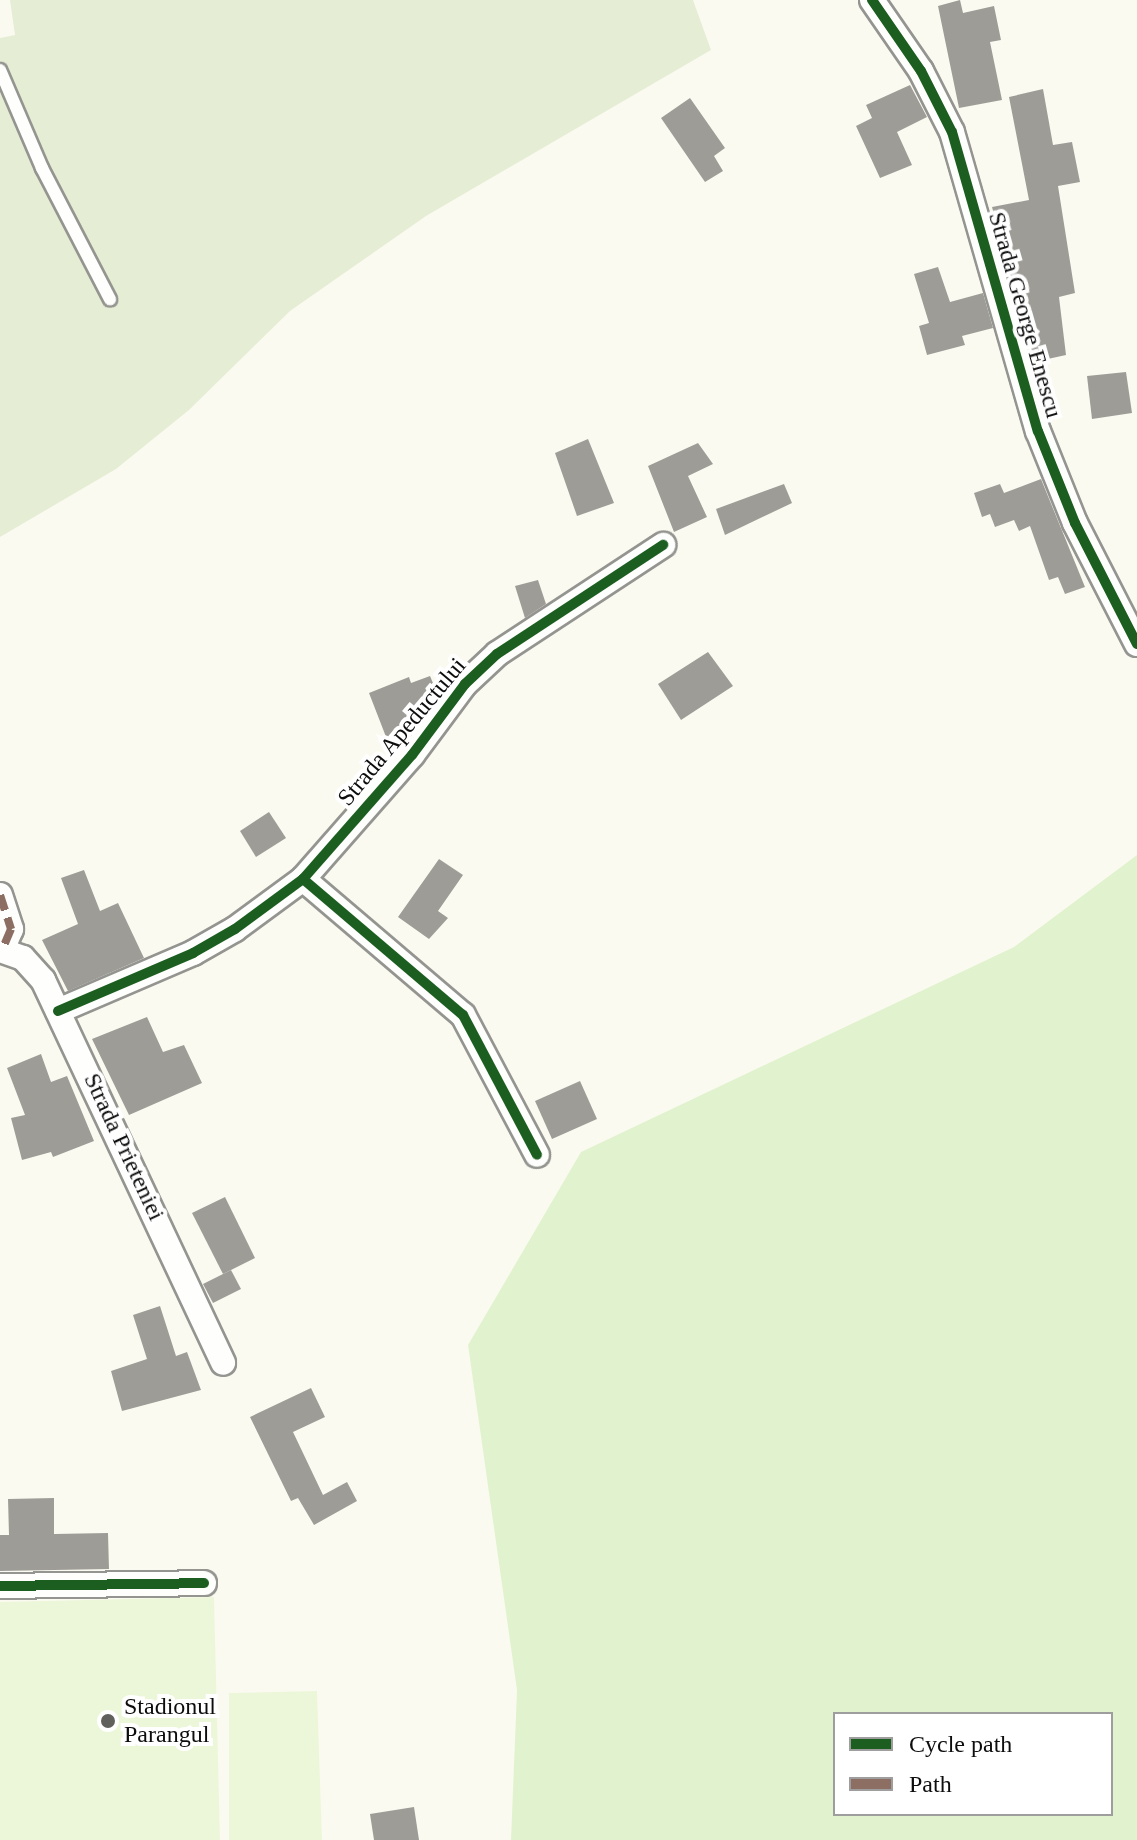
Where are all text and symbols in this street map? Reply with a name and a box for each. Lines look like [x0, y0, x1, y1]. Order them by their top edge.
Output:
street label: Strada George Enescu [982, 209, 1068, 421]
street label: Strada Apeductului [331, 652, 473, 812]
street label: Strada Prieteniei [77, 1069, 171, 1225]
place label: Stadionul Parangul [124, 1693, 216, 1749]
marker: Stadionul Parangul [99, 1712, 117, 1730]
legend [833, 1712, 1113, 1816]
text: Cycle path [909, 1731, 1012, 1757]
text: Path [909, 1771, 952, 1797]

